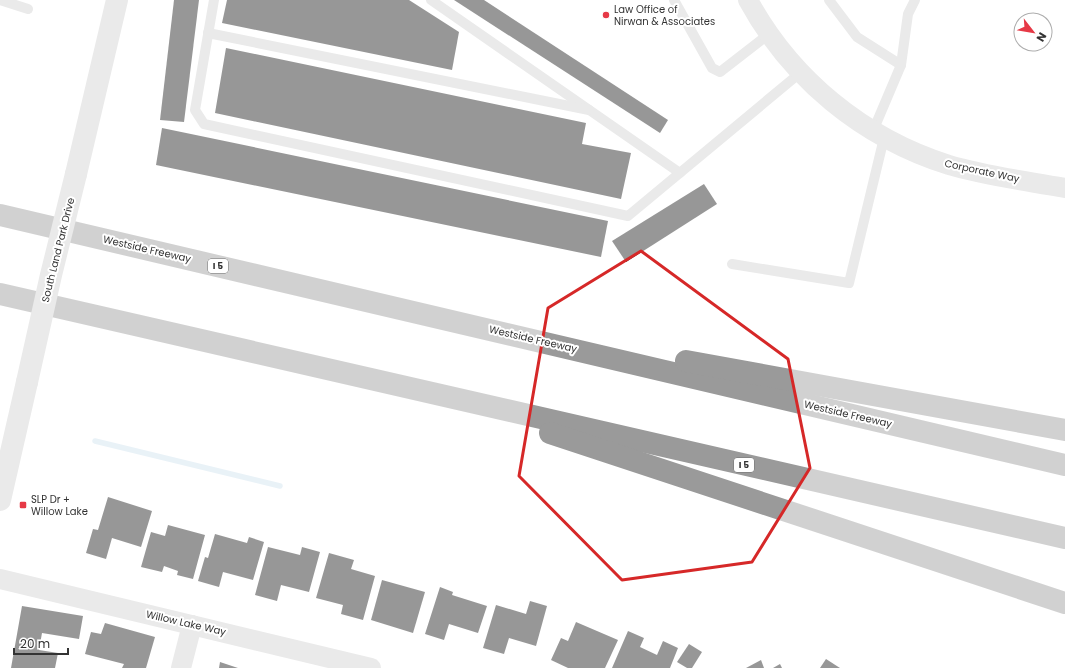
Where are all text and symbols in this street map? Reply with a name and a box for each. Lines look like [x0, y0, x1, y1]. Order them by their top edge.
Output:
place label: Law Office of Nirwan & Associates [614, 2, 715, 29]
marker: Law Office of Nirwan & Associates [601, 10, 611, 20]
north arrow [1013, 12, 1053, 52]
text: N [1033, 29, 1051, 45]
street label: Corporate Way [943, 156, 1021, 186]
street label: South Land Park Drive [38, 196, 78, 304]
street label: Westside Freeway [102, 232, 193, 267]
road number: I 5 [208, 259, 228, 273]
street label: Westside Freeway [488, 322, 579, 357]
street label: Westside Freeway [803, 397, 894, 432]
road number: I 5 [734, 458, 754, 472]
place label: SLP Dr + Willow Lake [31, 492, 88, 519]
marker: SLP Dr + Willow Lake [18, 500, 28, 510]
street label: Willow Lake Way [145, 607, 228, 640]
scale bar [14, 630, 68, 656]
text: 20 m [20, 635, 50, 652]

